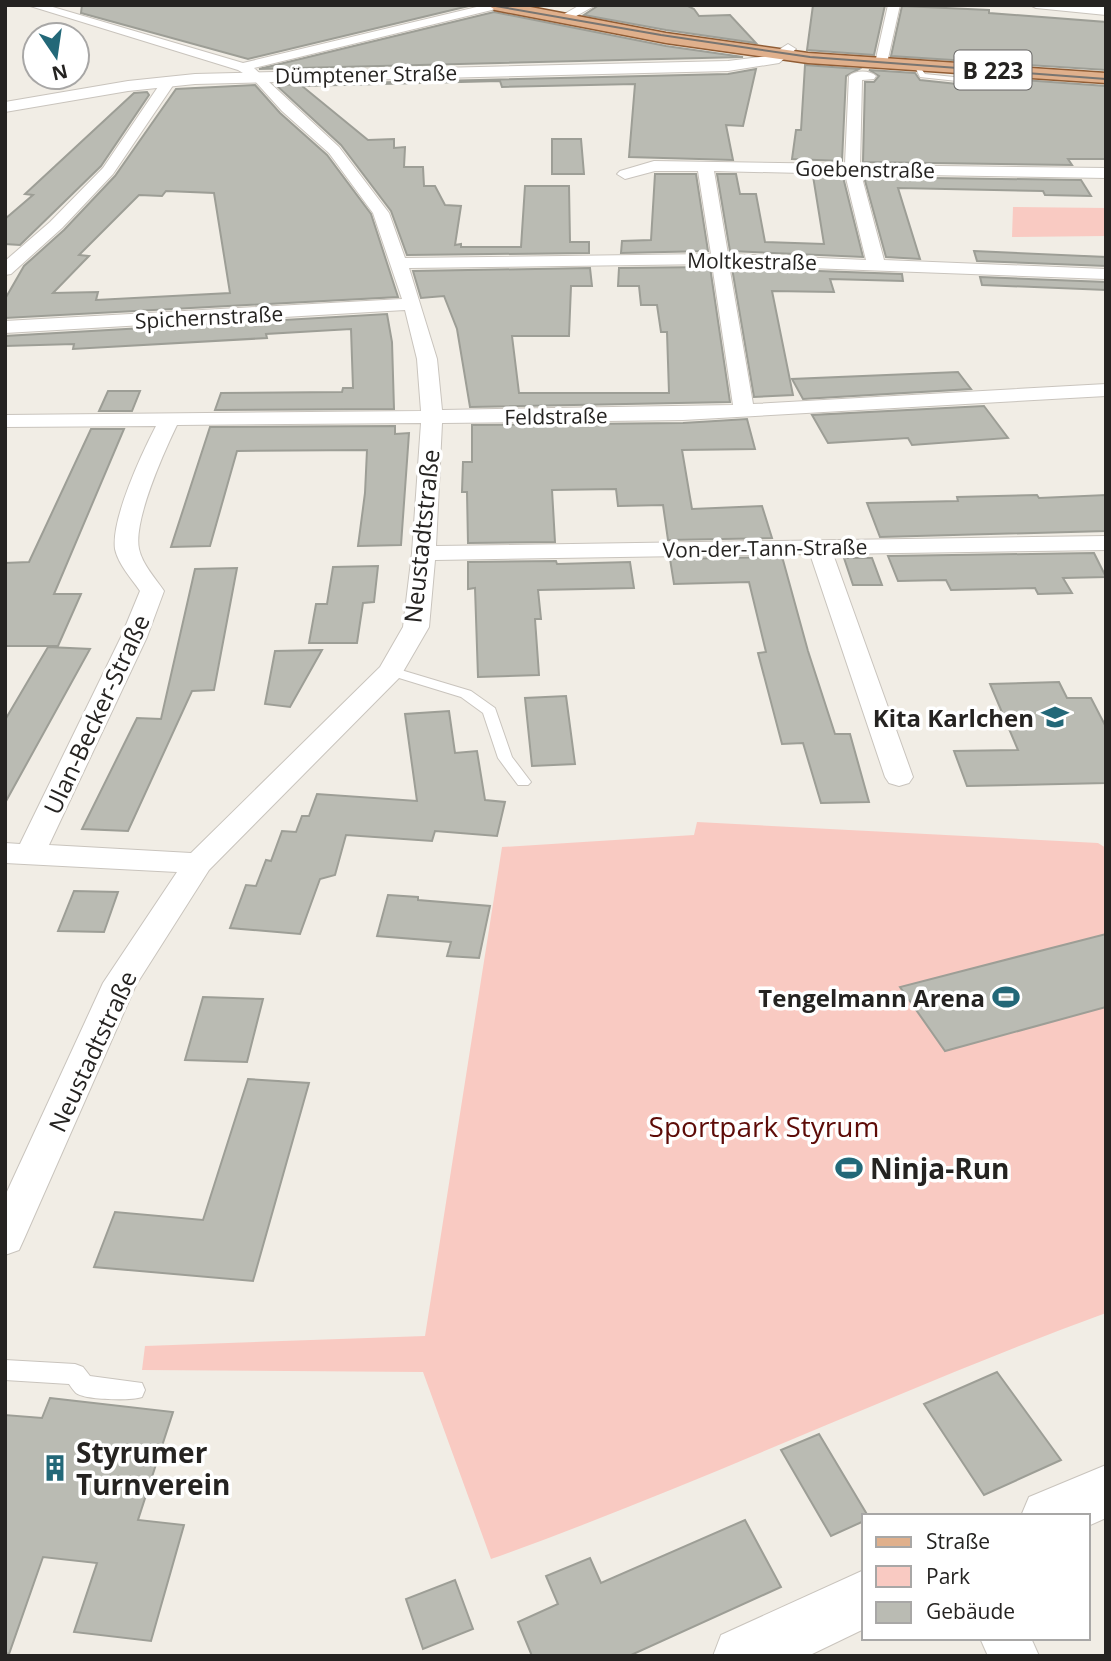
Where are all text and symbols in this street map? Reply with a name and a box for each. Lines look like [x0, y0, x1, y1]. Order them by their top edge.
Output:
north arrow [21, 21, 91, 91]
road number: B 223 [954, 50, 1032, 90]
text: N [49, 58, 70, 87]
street label: Dümptener Straße [275, 58, 457, 90]
street label: Goebenstraße [795, 154, 935, 184]
street label: Moltkestraße [687, 246, 817, 276]
street label: Spichernstraße [134, 299, 284, 335]
street label: Feldstraße [504, 401, 608, 431]
street label: Neustadtstraße [395, 448, 447, 624]
street label: Von-der-Tann-Straße [662, 532, 868, 564]
street label: Ulan-Becker-Straße [35, 609, 157, 819]
place label: Kita Karlchen [873, 701, 1034, 734]
school or university icon: Kita Karlchen [1040, 702, 1070, 732]
street label: Neustadtstraße [40, 965, 144, 1137]
place label: Tengelmann Arena [758, 981, 985, 1014]
sports icon: Tengelmann Arena [991, 982, 1021, 1012]
park label: Sportpark Styrum [649, 1107, 879, 1145]
place label: Ninja-Run [870, 1149, 1009, 1187]
sports icon: Ninja-Run [834, 1153, 864, 1183]
place label: Styrumer Turnverein [76, 1433, 230, 1503]
building icon: Styrumer Turnverein [40, 1453, 70, 1483]
legend [862, 1514, 1090, 1640]
text: Straße [926, 1527, 990, 1555]
text: Park [926, 1562, 970, 1590]
text: Gebäude [926, 1597, 1015, 1625]

